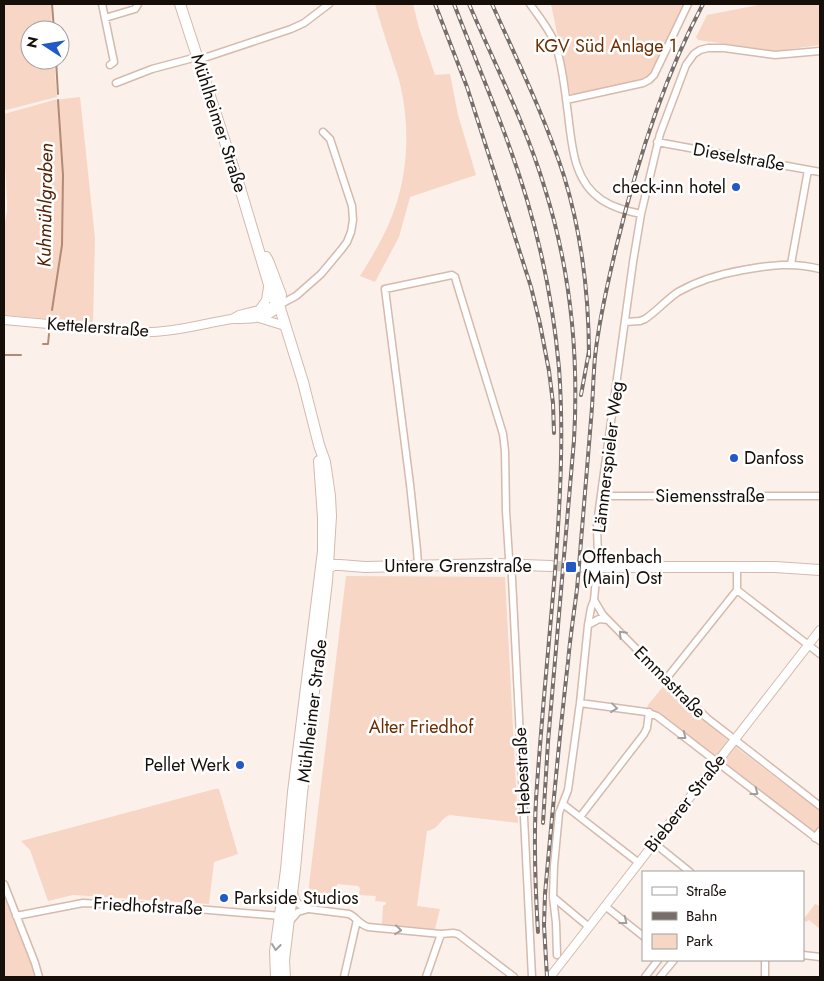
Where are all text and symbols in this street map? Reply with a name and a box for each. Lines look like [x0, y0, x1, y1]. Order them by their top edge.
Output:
north arrow [20, 20, 70, 70]
park label: KGV Süd Anlage 1 [535, 33, 677, 59]
text: N [21, 35, 43, 50]
street label: Mühlheimer Straße [184, 50, 254, 196]
street label: Dieselstraße [691, 136, 787, 178]
water label: Kuhmühlgraben [30, 143, 60, 267]
place label: check-inn hotel [612, 174, 726, 200]
marker: check-inn hotel [730, 181, 742, 193]
street label: Kettelerstraße [46, 310, 150, 344]
street label: Lämmerspieler Weg [586, 380, 630, 534]
place label: Danfoss [744, 445, 804, 471]
marker: Danfoss [728, 452, 740, 464]
street label: Siemensstraße [655, 483, 765, 509]
place label: Offenbach (Main) Ost [582, 544, 662, 591]
street label: Untere Grenzstraße [384, 553, 532, 579]
marker: Offenbach (Main) Ost [564, 560, 578, 574]
one-way arrow [619, 631, 628, 640]
street label: Mühlheimer Straße [290, 638, 334, 784]
street label: Emmastraße [628, 640, 712, 724]
one-way arrow [610, 702, 619, 712]
park label: Alter Friedhof [369, 714, 474, 740]
street label: Hebestraße [507, 727, 537, 815]
one-way arrow [677, 731, 686, 739]
street label: Bieberer Straße [638, 748, 732, 858]
place label: Pellet Werk [144, 752, 230, 778]
marker: Pellet Werk [234, 759, 246, 771]
one-way arrow [749, 786, 759, 795]
legend [642, 871, 804, 961]
text: Straße [686, 880, 727, 902]
place label: Parkside Studios [234, 885, 359, 911]
street label: Friedhofstraße [93, 890, 203, 922]
marker: Parkside Studios [218, 892, 230, 904]
text: Bahn [686, 905, 717, 927]
one-way arrow [618, 915, 628, 924]
one-way arrow [394, 924, 402, 935]
text: Park [686, 930, 713, 952]
one-way arrow [271, 943, 282, 951]

